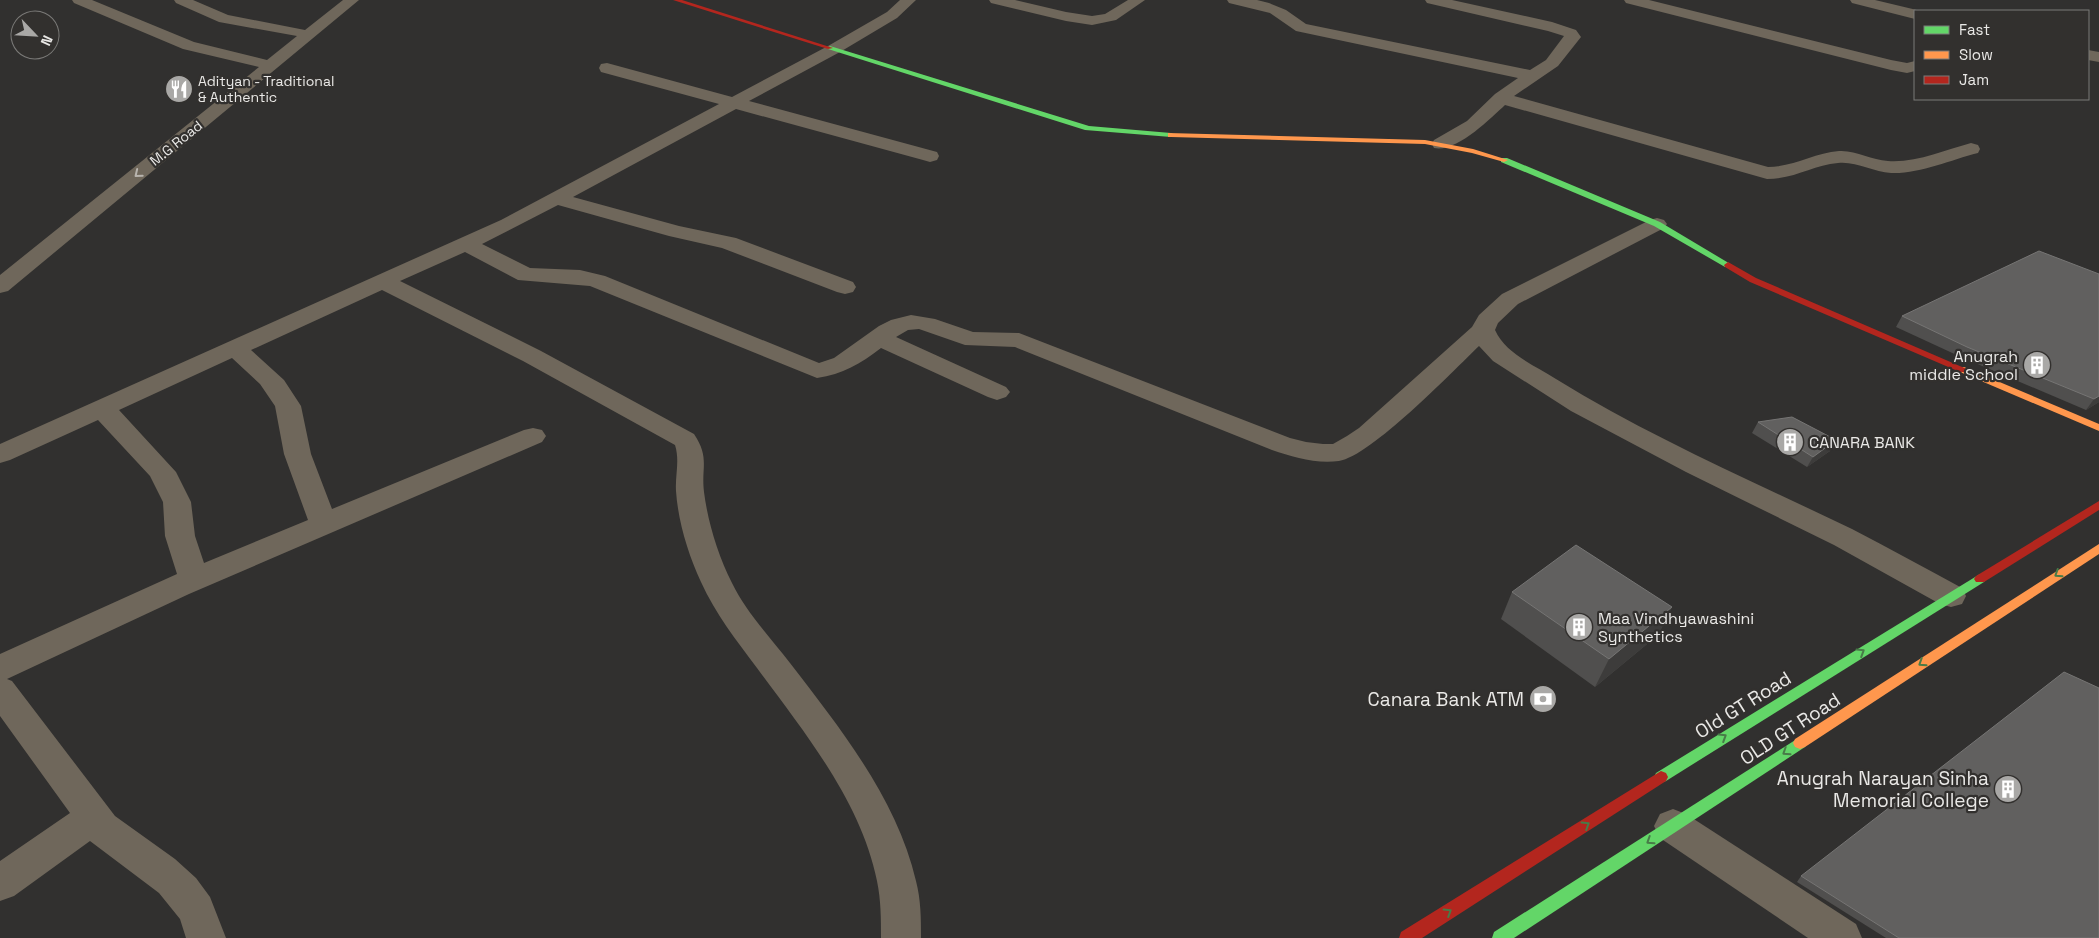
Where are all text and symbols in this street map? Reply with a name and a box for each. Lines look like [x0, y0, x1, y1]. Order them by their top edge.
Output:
north arrow [10, 10, 60, 60]
legend [1914, 10, 2089, 100]
text: Fast [1959, 20, 1990, 39]
text: N [37, 32, 57, 49]
text: Slow [1959, 45, 1993, 64]
text: Jam [1959, 70, 1989, 89]
place label: Adityan - Traditional & Authentic [198, 72, 334, 106]
restaurant icon: Adityan - Traditional & Authentic [164, 74, 194, 104]
street label: M.G Road [146, 116, 206, 170]
one-way arrow [134, 168, 143, 177]
place label: Anugrah middle School [1909, 346, 2018, 385]
building icon: Anugrah middle School [2022, 350, 2052, 380]
building icon: CANARA BANK [1775, 427, 1805, 457]
place label: CANARA BANK [1809, 432, 1915, 453]
one-way arrow [2055, 568, 2064, 578]
place label: Maa Vindhyawashini Synthetics [1598, 608, 1754, 647]
building icon: Maa Vindhyawashini Synthetics [1564, 612, 1594, 642]
one-way arrow [1855, 648, 1864, 658]
one-way arrow [1919, 657, 1928, 667]
street label: Old GT Road [1690, 666, 1796, 744]
bank icon: Canara Bank ATM [1528, 684, 1558, 714]
place label: Canara Bank ATM [1368, 687, 1524, 712]
street label: OLD GT Road [1735, 687, 1845, 771]
one-way arrow [1717, 734, 1726, 744]
one-way arrow [1783, 746, 1792, 756]
place label: Anugrah Narayan Sinha Memorial College [1777, 766, 1989, 813]
building icon: Anugrah Narayan Sinha Memorial College [1993, 774, 2023, 804]
one-way arrow [1580, 821, 1589, 831]
one-way arrow [1646, 835, 1656, 844]
one-way arrow [1443, 909, 1452, 918]

